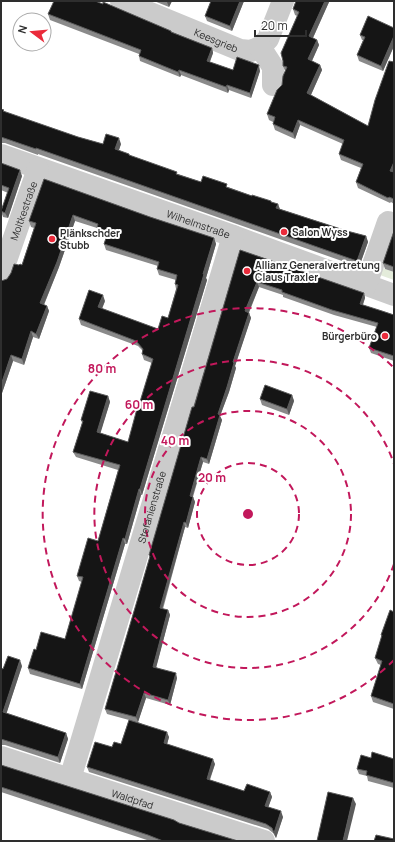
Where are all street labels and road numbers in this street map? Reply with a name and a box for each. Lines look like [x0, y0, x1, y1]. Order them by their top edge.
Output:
street label: Keesgrieb [192, 25, 240, 56]
street label: Moltkestraße [7, 179, 40, 242]
street label: Wilhelmstraße [165, 206, 232, 242]
street label: Stefanienstraße [134, 469, 169, 545]
street label: Waldpfad [110, 786, 155, 812]

